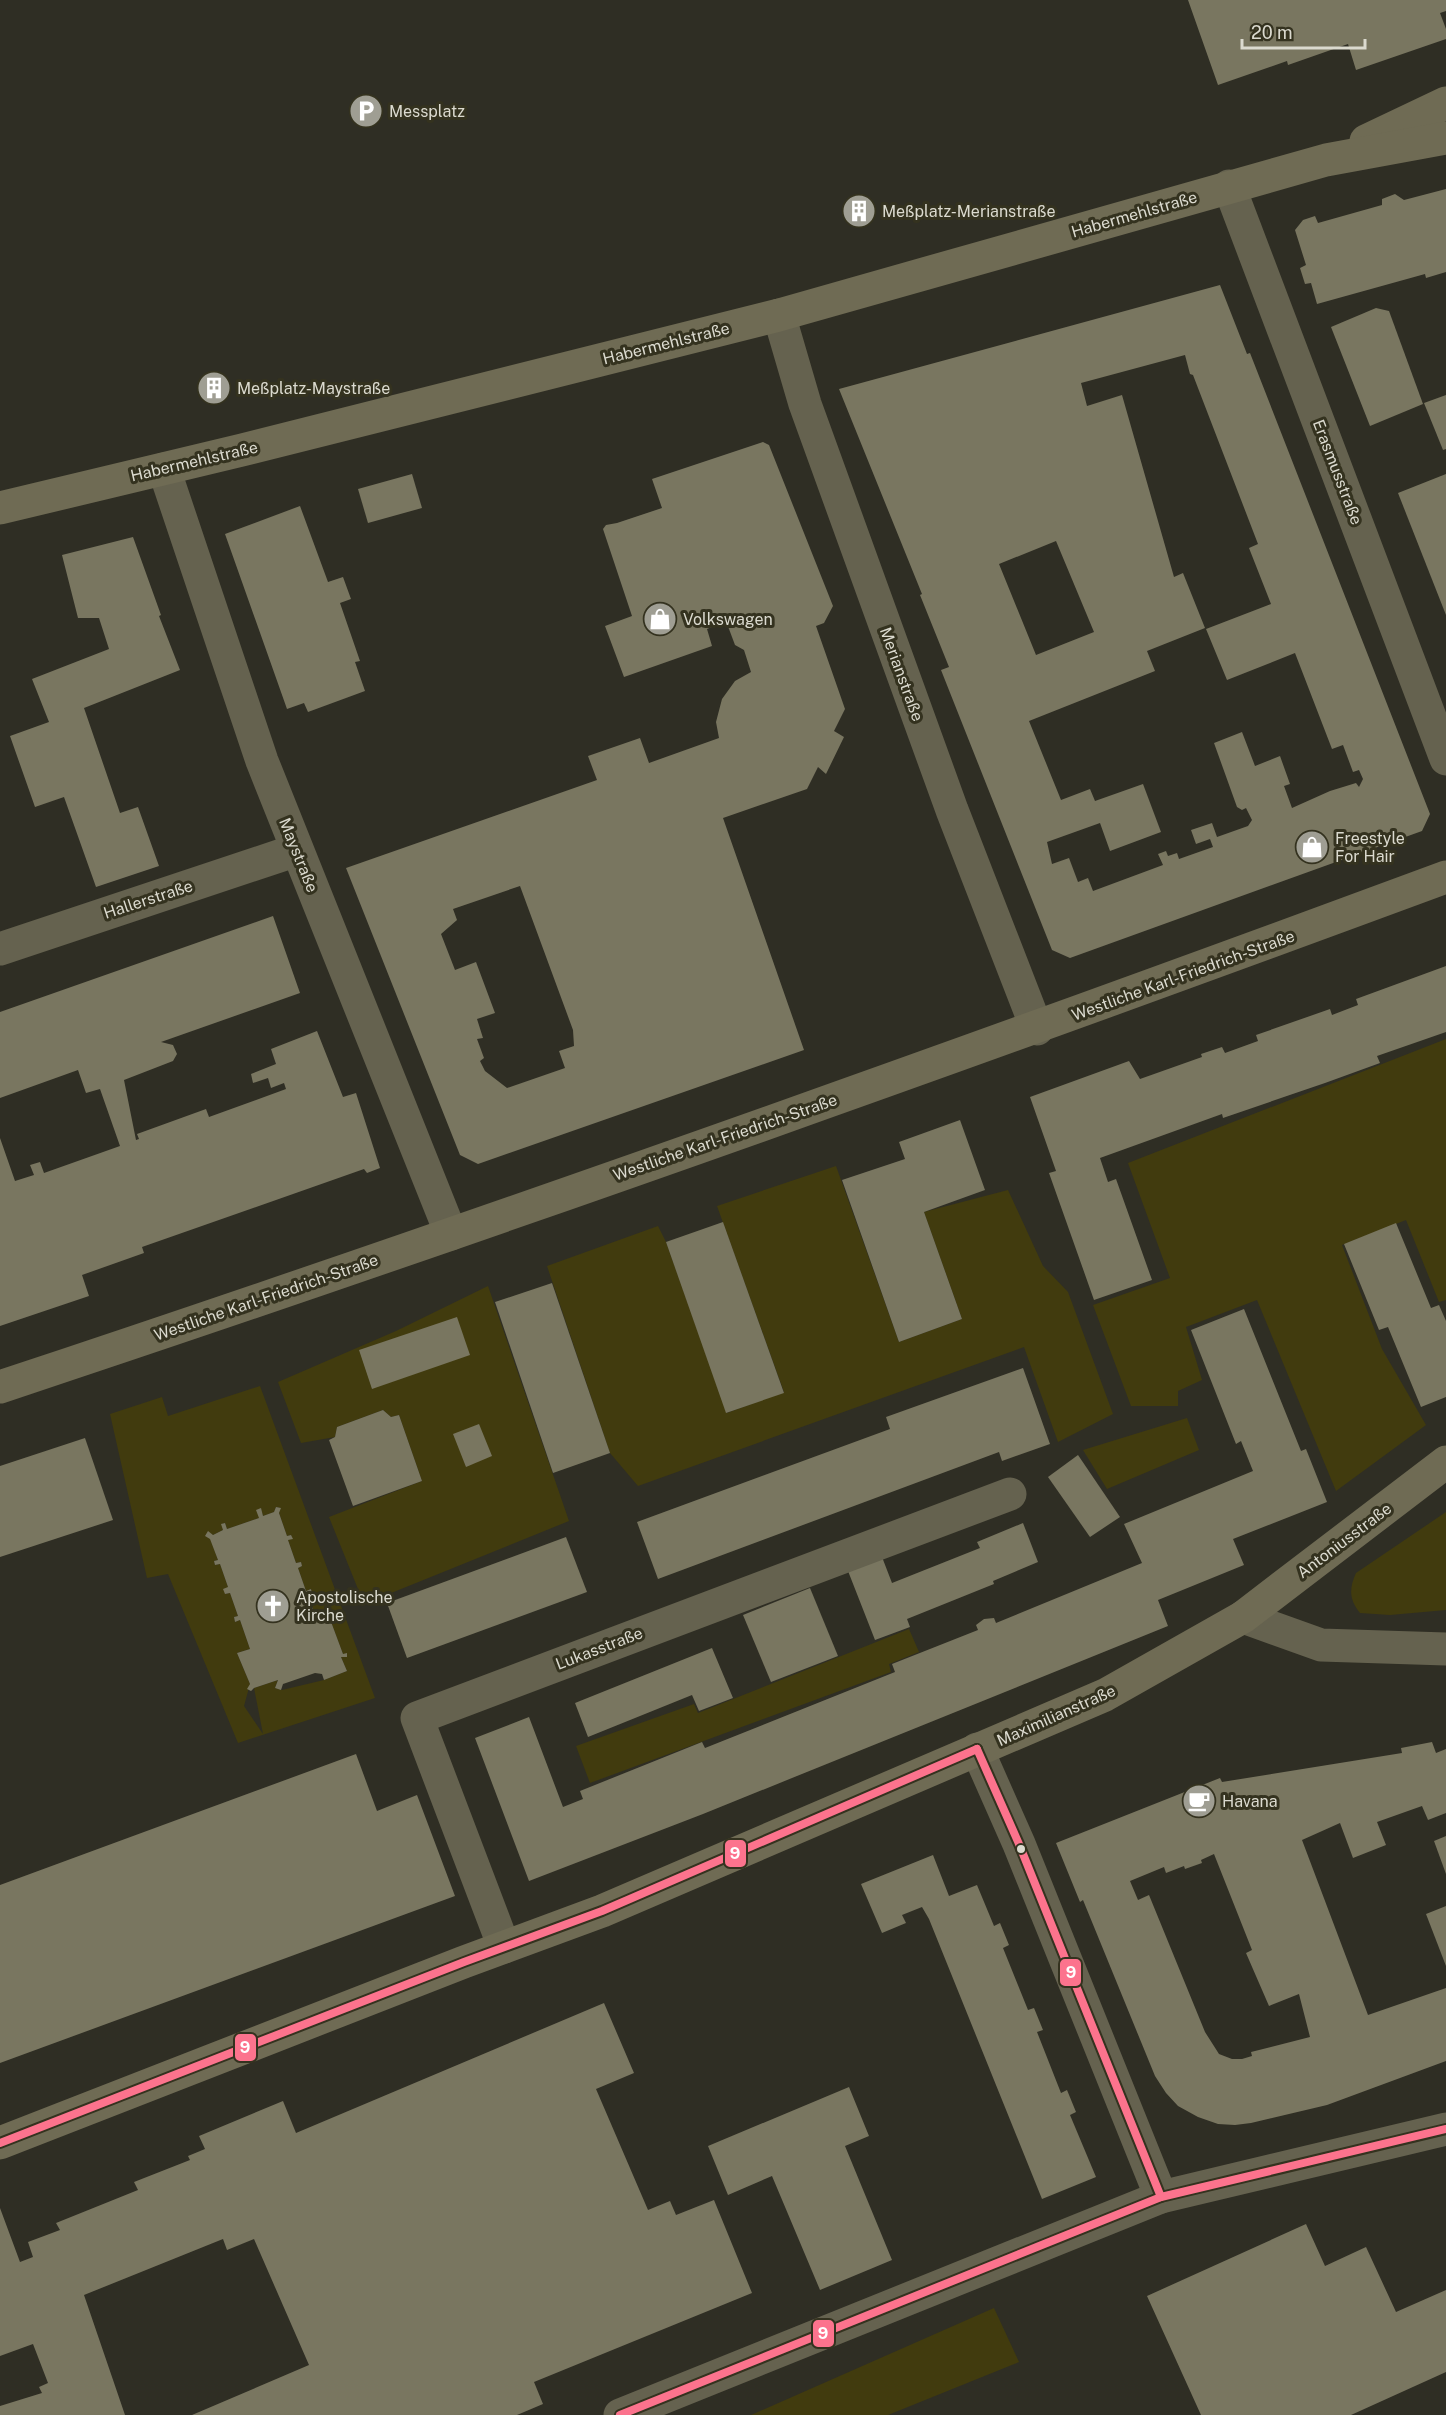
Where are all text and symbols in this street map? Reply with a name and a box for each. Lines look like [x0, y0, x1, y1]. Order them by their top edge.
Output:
scale bar [1242, 12, 1365, 50]
text: 20 m [1251, 22, 1293, 43]
parking icon: Messplatz [348, 93, 384, 129]
place label: Messplatz [389, 102, 465, 121]
street label: Habermehlstraße [1069, 187, 1199, 242]
building icon: Meßplatz-Merianstraße [841, 193, 877, 229]
place label: Meßplatz-Merianstraße [882, 202, 1056, 221]
street label: Habermehlstraße [601, 319, 732, 368]
building icon: Meßplatz-Maystraße [196, 370, 232, 406]
place label: Meßplatz-Maystraße [237, 379, 390, 398]
street label: Erasmusstraße [1309, 417, 1366, 527]
street label: Habermehlstraße [129, 438, 260, 485]
shop icon: Volkswagen [642, 601, 678, 637]
place label: Volkswagen [683, 610, 773, 629]
street label: Merianstraße [876, 625, 927, 724]
street label: Maystraße [275, 815, 322, 895]
shop icon: Freestyle For Hair [1294, 829, 1330, 865]
place label: Freestyle For Hair [1335, 829, 1405, 866]
street label: Hallerstraße [101, 876, 195, 923]
street label: Westliche Karl-Friedrich-Straße [1069, 926, 1297, 1025]
street label: Westliche Karl-Friedrich-Straße [611, 1090, 840, 1185]
street label: Westliche Karl-Friedrich-Straße [152, 1250, 381, 1345]
street label: Antoniusstraße [1293, 1499, 1395, 1582]
church icon: Apostolische Kirche [255, 1588, 291, 1624]
place label: Apostolische Kirche [296, 1588, 393, 1625]
street label: Lukasstraße [553, 1623, 645, 1674]
street label: Maximilianstraße [994, 1681, 1119, 1750]
cafe icon: Havana [1181, 1783, 1217, 1819]
place label: Havana [1222, 1792, 1278, 1811]
line badge: 9 [724, 1839, 747, 1868]
unlabelled marker [1015, 1843, 1027, 1855]
text: 9 [730, 1844, 740, 1863]
line badge: 9 [1059, 1958, 1082, 1987]
text: 9 [1066, 1963, 1076, 1982]
line badge: 9 [234, 2033, 257, 2062]
text: 9 [240, 2038, 250, 2057]
line badge: 9 [812, 2319, 835, 2348]
text: 9 [818, 2324, 828, 2343]

